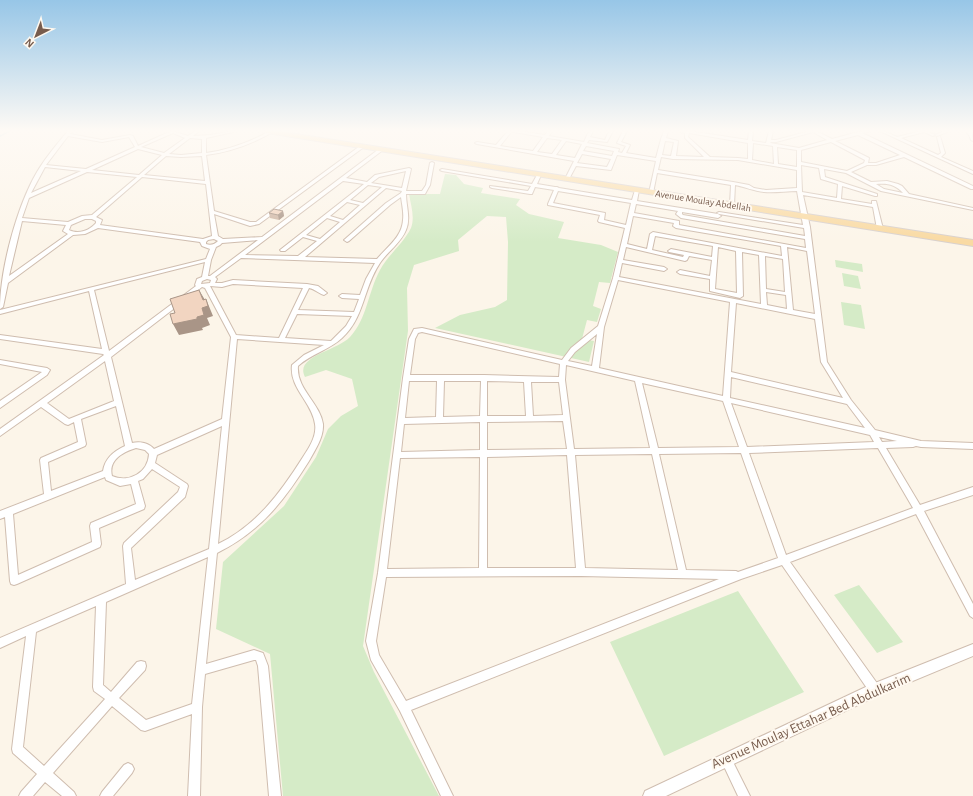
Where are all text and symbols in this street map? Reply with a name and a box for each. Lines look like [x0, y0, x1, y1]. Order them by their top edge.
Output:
north arrow [16, 16, 56, 56]
text: N [23, 36, 36, 50]
street label: Avenue Moulay Abdellah [654, 188, 752, 214]
street label: Avenue Moulay Ettahar Bed Abdulkarim [709, 671, 913, 771]

